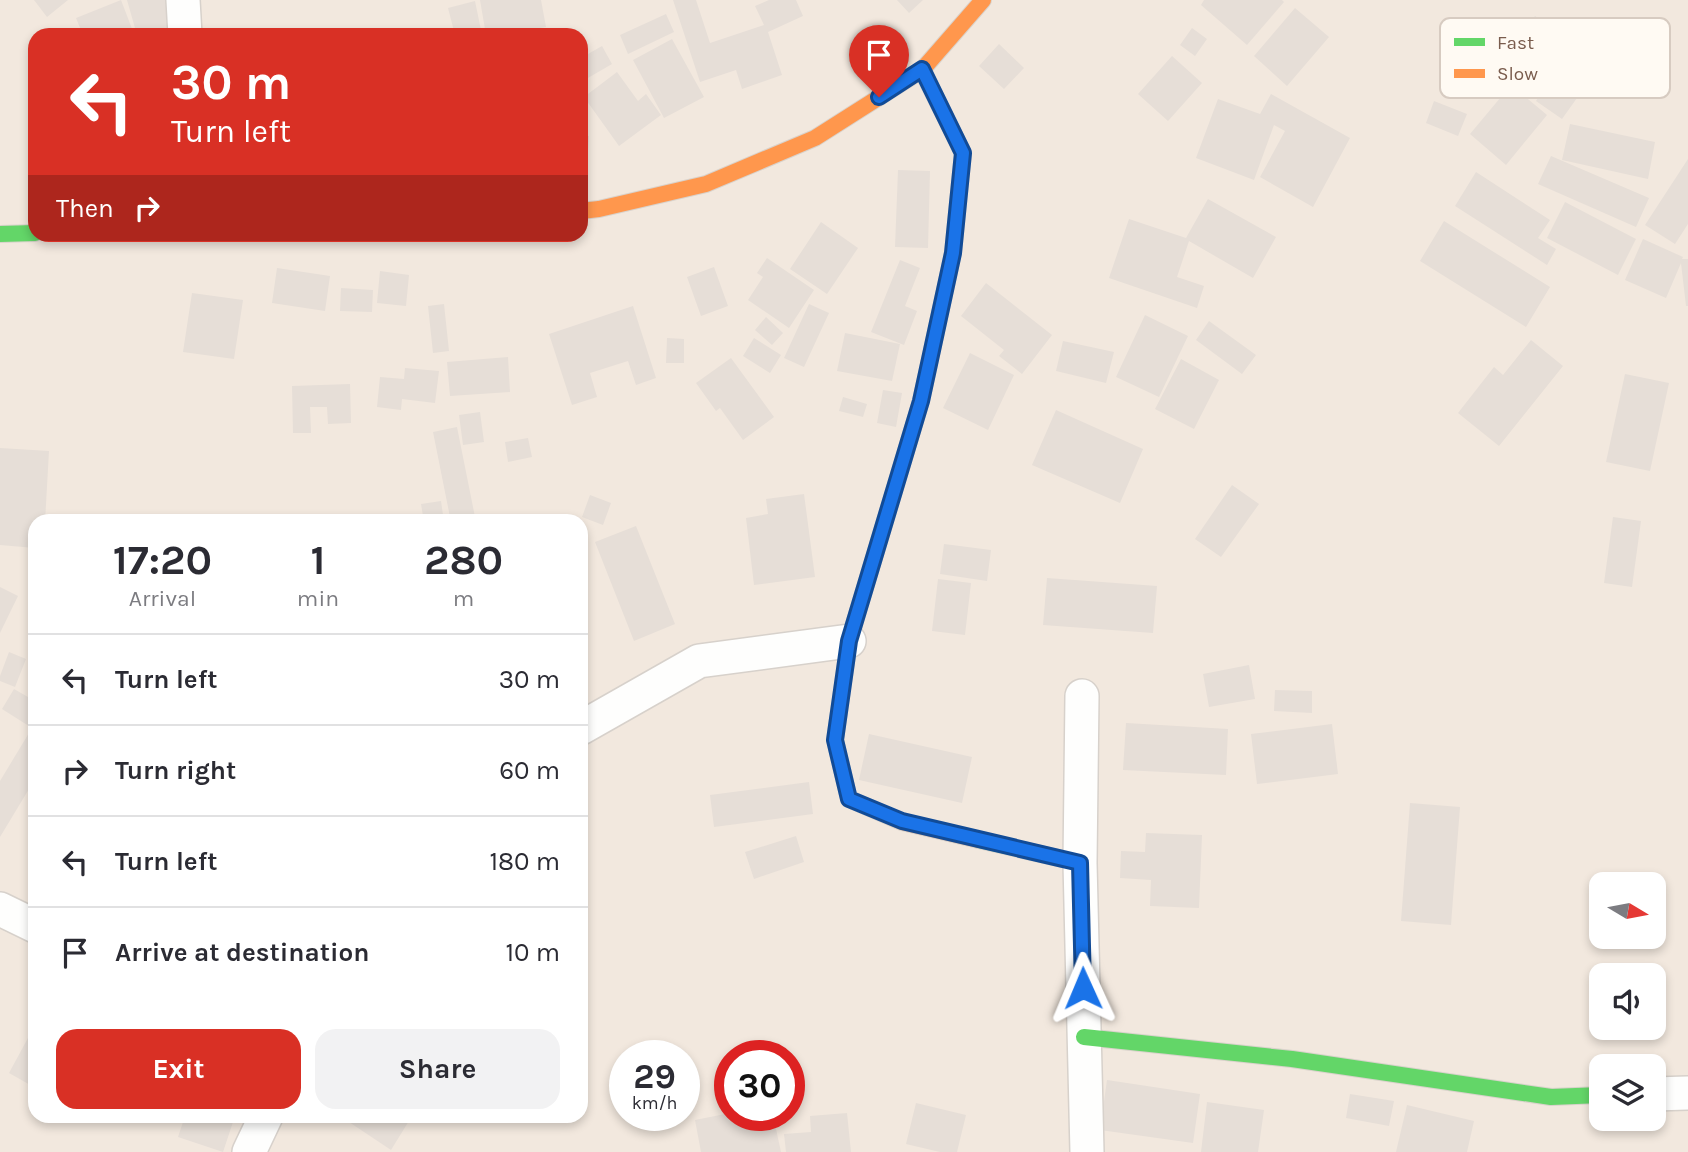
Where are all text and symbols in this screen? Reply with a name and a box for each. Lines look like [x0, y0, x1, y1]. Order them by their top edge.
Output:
legend [1440, 18, 1670, 98]
pin [849, 25, 909, 97]
text: Fast [1497, 32, 1534, 54]
icon: arrive [860, 36, 898, 74]
text: 30 m [171, 54, 291, 111]
icon: left [56, 56, 147, 147]
text: Slow [1497, 63, 1538, 85]
text: Turn left [171, 113, 291, 150]
icon: right [128, 189, 166, 227]
text: Then [56, 193, 114, 224]
text: 17:20 [113, 535, 212, 585]
text: 1 [311, 535, 325, 585]
text: 280 [424, 535, 503, 585]
text: Arrival [129, 585, 196, 612]
text: min [297, 585, 339, 612]
text: m [453, 585, 474, 612]
icon: left [56, 661, 94, 699]
text: Turn left [115, 664, 217, 695]
text: 30 m [499, 664, 560, 695]
icon: right [56, 752, 94, 790]
text: Turn right [115, 755, 236, 786]
text: 60 m [499, 755, 560, 786]
icon: left [56, 843, 94, 881]
text: Turn left [115, 846, 217, 877]
text: 180 m [490, 846, 560, 877]
north arrow [1589, 872, 1666, 948]
map controls [1589, 872, 1666, 1131]
icon: arrive [56, 934, 94, 972]
text: Arrive at destination [115, 937, 369, 968]
text: 10 m [505, 937, 560, 968]
position arrow [1046, 951, 1120, 1025]
button: sound [1589, 963, 1666, 1040]
button: Exit [56, 1029, 301, 1109]
button: Share [315, 1029, 560, 1109]
speed limit sign: 30 [714, 1040, 805, 1131]
button: layers [1589, 1054, 1666, 1131]
text: 29 [633, 1056, 676, 1097]
text: km/h [632, 1092, 677, 1114]

